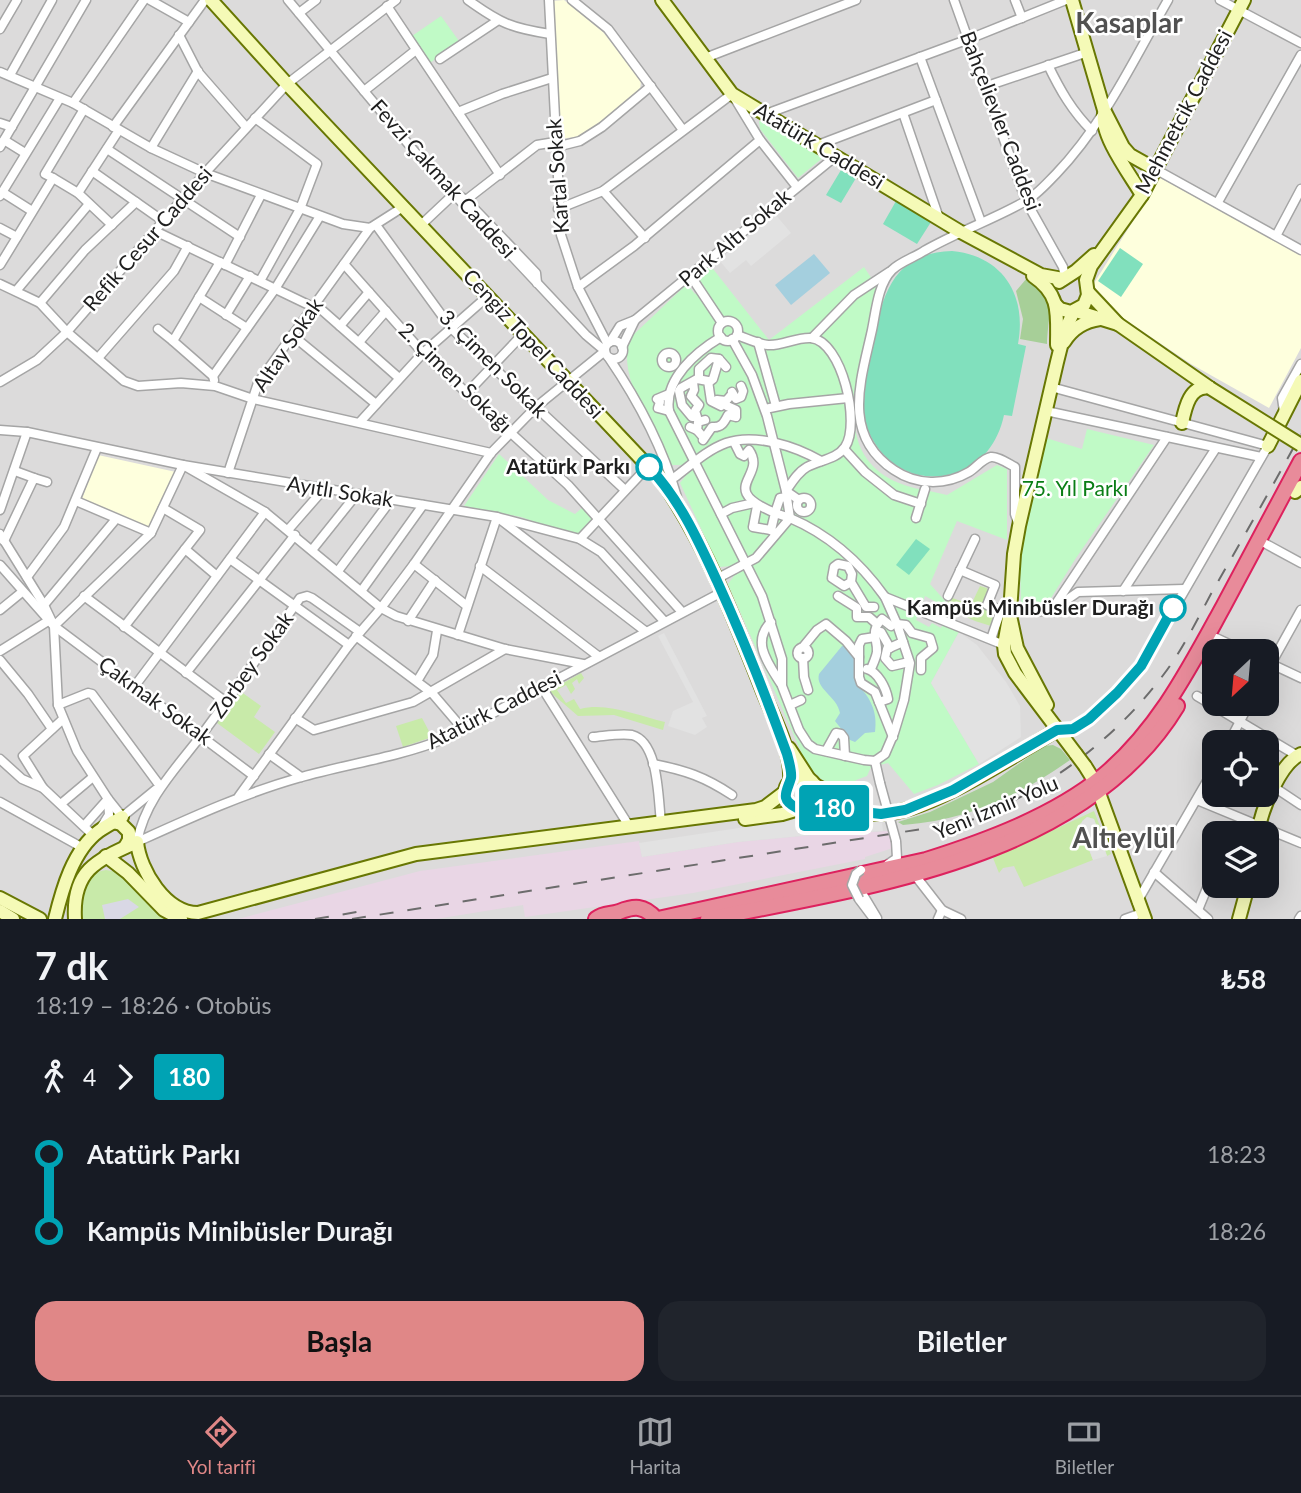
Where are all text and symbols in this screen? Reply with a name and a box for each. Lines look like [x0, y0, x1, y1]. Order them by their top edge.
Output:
district label: Kasaplar [1075, 5, 1183, 39]
street label: Mehmetcik Caddesi [1129, 25, 1236, 198]
street label: Bahçelievler Caddesi [956, 27, 1047, 214]
street label: Fevzi Çakmak Caddesi [366, 94, 522, 262]
street label: Atatürk Caddesi [750, 96, 889, 193]
street label: Kartal Sokak [540, 117, 573, 234]
street label: Refik Cesur Caddesi [77, 161, 216, 315]
street label: Park Altı Sokak [673, 183, 795, 291]
street label: Cengiz Topel Caddesi [458, 263, 610, 423]
street label: Altay Sokak [246, 292, 327, 396]
street label: 3. Çimen Sokak [435, 304, 553, 422]
street label: 2. Çimen Sokağı [394, 317, 518, 437]
place label: Atatürk Parkı [505, 453, 630, 478]
marker: Atatürk Parkı [636, 454, 662, 480]
street label: Ayıtlı Sokak [285, 470, 395, 511]
park label: 75. Yıl Parkı [1022, 475, 1128, 500]
place label: Kampüs Minibüsler Durağı [907, 594, 1154, 619]
marker: Kampüs Minibüsler Durağı [1160, 595, 1186, 621]
street label: Zorbey Sokak [204, 606, 298, 722]
north arrow [1202, 639, 1279, 716]
map controls [1202, 639, 1279, 898]
street label: Çakmak Sokak [94, 650, 218, 749]
street label: Atatürk Caddesi [422, 664, 565, 753]
button: locate [1202, 730, 1279, 807]
street label: Yeni İzmir Yolu [929, 769, 1061, 844]
line badge: 180 [794, 785, 874, 831]
text: 180 [813, 793, 855, 822]
district label: Altıeylül [1071, 820, 1176, 854]
button: layers [1202, 821, 1279, 898]
text: 7 dk [35, 942, 108, 988]
text: ₺58 [1221, 963, 1266, 995]
text: 18:19 – 18:26 · Otobüs [35, 991, 271, 1019]
icon: walk [35, 1058, 73, 1096]
icon: forward [106, 1058, 144, 1096]
text: 180 [168, 1062, 210, 1091]
text: 4 [83, 1063, 96, 1091]
text: Atatürk Parkı [87, 1138, 240, 1170]
text: 18:23 [1207, 1140, 1266, 1168]
text: Kampüs Minibüsler Durağı [87, 1215, 393, 1247]
text: 18:26 [1207, 1217, 1266, 1245]
button: Başla [35, 1301, 644, 1381]
button: Biletler [658, 1301, 1266, 1381]
tab: Yol tarifi [187, 1413, 256, 1478]
tab: Harita [630, 1413, 681, 1478]
tab: Biletler [1055, 1413, 1114, 1478]

